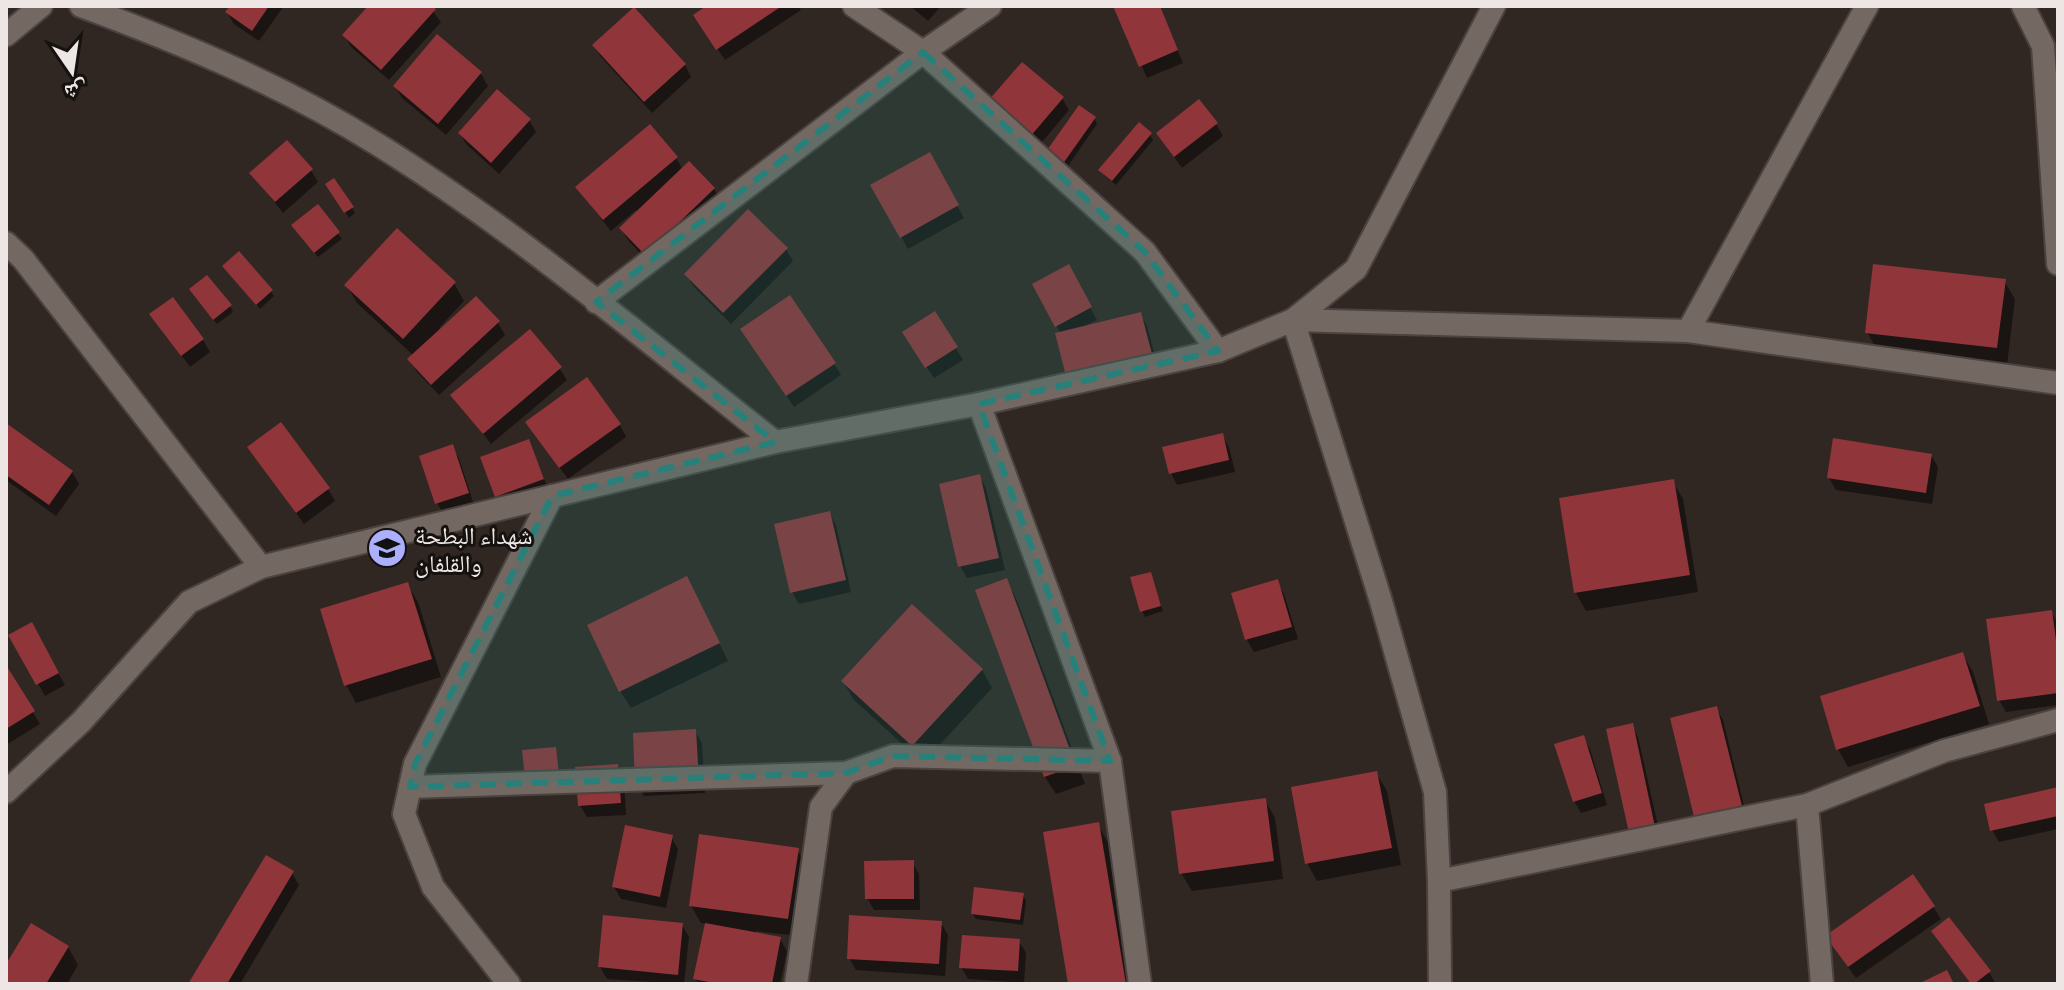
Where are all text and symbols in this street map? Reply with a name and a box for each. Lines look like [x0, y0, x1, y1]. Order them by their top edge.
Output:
north arrow [32, 32, 112, 112]
text: ش [62, 75, 91, 108]
place label: شهداء البطحة والقلفان [415, 520, 533, 578]
school or university icon: شهداء البطحة والقلفان [366, 527, 408, 569]

